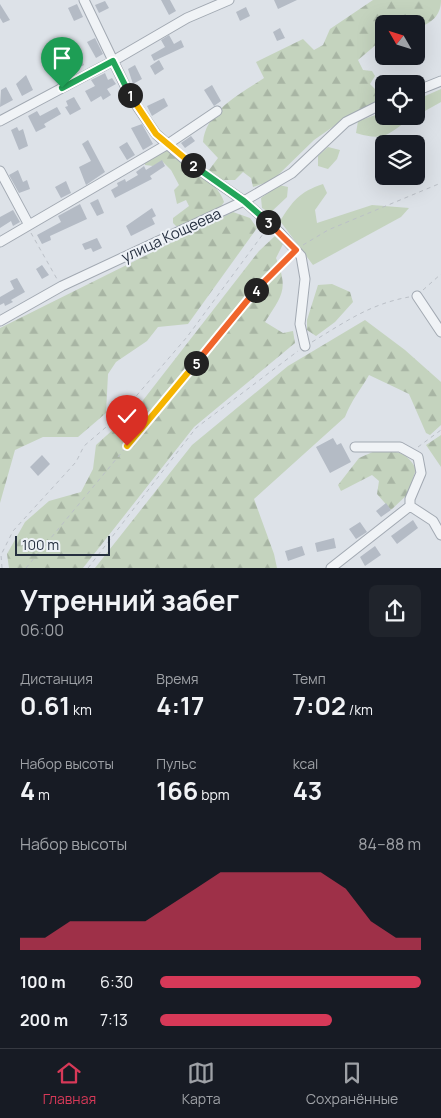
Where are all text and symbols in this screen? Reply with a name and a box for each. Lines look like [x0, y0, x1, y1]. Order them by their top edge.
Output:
north arrow [375, 15, 425, 65]
map controls [375, 15, 425, 185]
pin [41, 37, 83, 88]
icon: arrive [48, 44, 76, 72]
button: locate [375, 75, 425, 125]
pin: 1 [118, 82, 142, 108]
text: 1 [127, 86, 134, 105]
button: layers [375, 135, 425, 185]
pin: 2 [180, 152, 206, 178]
text: 2 [189, 156, 198, 175]
street label: улица Кощеева [118, 203, 224, 267]
pin: 3 [256, 210, 280, 234]
text: 3 [264, 213, 273, 232]
pin: 4 [244, 278, 268, 302]
text: 4 [252, 281, 261, 300]
pin: 5 [184, 350, 208, 376]
text: 5 [192, 354, 201, 373]
pin [106, 395, 148, 446]
icon: check [113, 402, 141, 430]
scale bar [15, 533, 110, 556]
text: 100 m [22, 535, 59, 554]
text: Утренний забег [20, 581, 239, 619]
button: share [369, 585, 421, 637]
text: 06:00 [20, 619, 64, 641]
text: Дистанция [20, 669, 93, 688]
text: Время [156, 669, 199, 688]
text: Темп [293, 669, 326, 688]
text: 0.61 [20, 688, 70, 723]
text: 4:17 [156, 688, 204, 723]
text: 7:02 [293, 688, 346, 723]
text: km [70, 700, 92, 719]
text: /km [346, 700, 373, 719]
text: Набор высоты [20, 754, 114, 773]
text: Пульс [156, 754, 196, 773]
text: kcal [293, 754, 318, 773]
text: 4 [20, 773, 35, 808]
text: 166 [156, 773, 198, 808]
text: 43 [293, 773, 322, 808]
text: m [35, 785, 50, 804]
text: bpm [198, 785, 230, 804]
text: Набор высоты [20, 833, 127, 855]
text: 84–88 m [358, 833, 421, 855]
text: 100 m [20, 971, 66, 993]
text: 6:30 [100, 971, 133, 993]
text: 200 m [20, 1009, 68, 1031]
text: 7:13 [100, 1009, 128, 1031]
tab: Главная [43, 1059, 96, 1108]
tab: Карта [182, 1059, 221, 1108]
tab: Сохранённые [306, 1059, 398, 1108]

